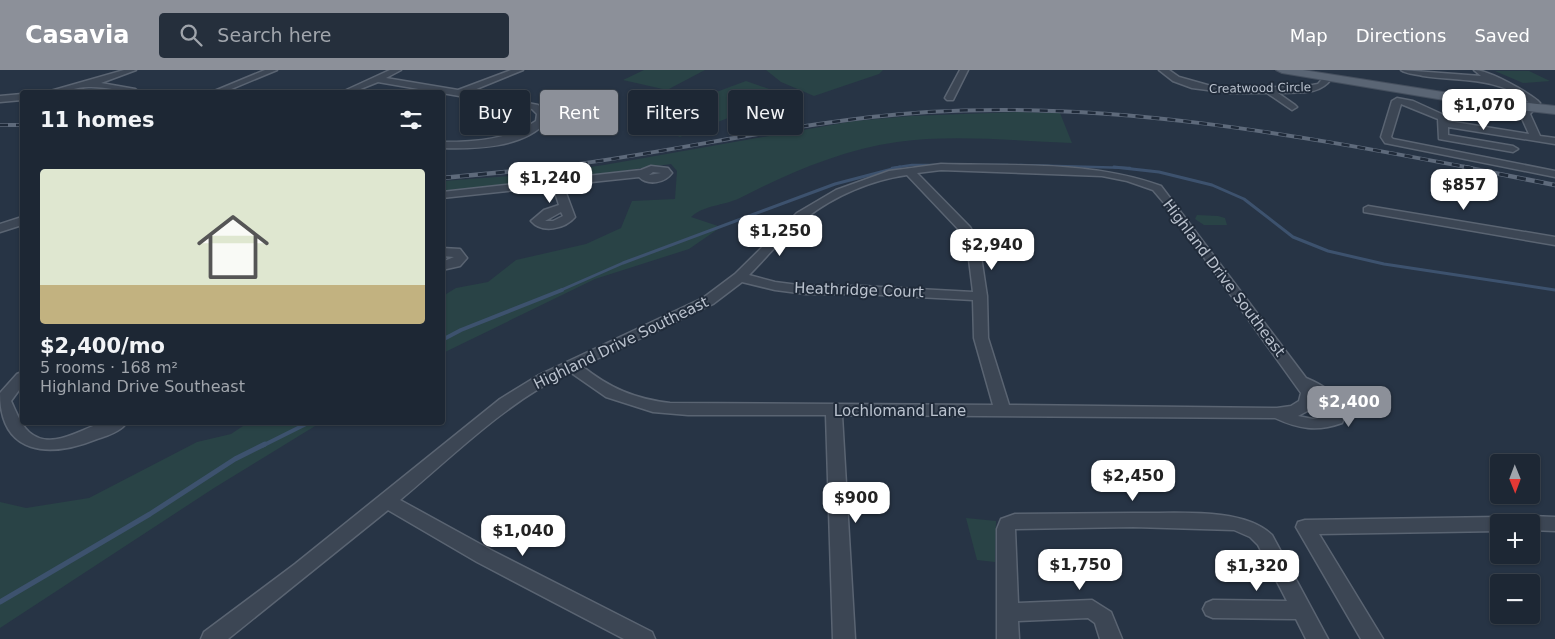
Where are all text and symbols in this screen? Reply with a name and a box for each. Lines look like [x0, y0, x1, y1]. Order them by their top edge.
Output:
search box [159, 13, 509, 58]
text: Casavia [25, 21, 129, 49]
icon: search [177, 21, 205, 49]
text: Search here [217, 24, 332, 46]
text: Map [1290, 25, 1328, 46]
text: Directions [1356, 25, 1446, 46]
text: Saved [1474, 25, 1530, 46]
street label: Creatwood Circle [1209, 80, 1311, 96]
pin: $1,070 [1443, 88, 1525, 131]
chip: Buy [460, 90, 530, 135]
chip: Rent [540, 90, 618, 135]
chip: Filters [628, 90, 718, 135]
chip: New [728, 90, 803, 135]
text: $1,070 [1453, 95, 1515, 114]
icon: filters [397, 106, 425, 134]
text: 11 homes [40, 108, 155, 132]
pin: $1,240 [509, 162, 591, 204]
text: $1,240 [519, 168, 581, 187]
pin: $857 [1434, 168, 1494, 211]
text: $857 [1442, 175, 1486, 194]
street label: Highland Drive Southeast [1159, 196, 1289, 360]
icon: home [188, 202, 278, 292]
pin: $1,250 [739, 214, 821, 257]
text: $1,250 [749, 221, 811, 240]
pin: $2,940 [951, 228, 1033, 271]
text: $2,940 [961, 235, 1023, 254]
street label: Heathridge Court [794, 279, 924, 301]
street label: Highland Drive Southeast [531, 293, 711, 393]
text: $2,400/mo [40, 334, 165, 358]
text: 5 rooms · 168 m² [40, 358, 178, 377]
text: Highland Drive Southeast [40, 377, 245, 396]
pin: $2,400 [1308, 386, 1390, 428]
text: $2,400 [1318, 392, 1380, 411]
street label: Lochlomand Lane [834, 402, 966, 420]
north arrow [1490, 454, 1540, 504]
map controls [1490, 454, 1540, 624]
pin: $2,450 [1092, 460, 1174, 502]
text: $2,450 [1102, 466, 1164, 485]
pin: $900 [826, 482, 886, 524]
text: $900 [834, 488, 878, 507]
pin: $1,040 [482, 514, 564, 557]
button: + [1490, 514, 1540, 564]
text: $1,040 [492, 521, 554, 540]
pin: $1,750 [1039, 548, 1121, 591]
pin: $1,320 [1216, 550, 1298, 592]
text: $1,750 [1049, 555, 1111, 574]
text: $1,320 [1226, 556, 1288, 575]
button: − [1490, 574, 1540, 624]

